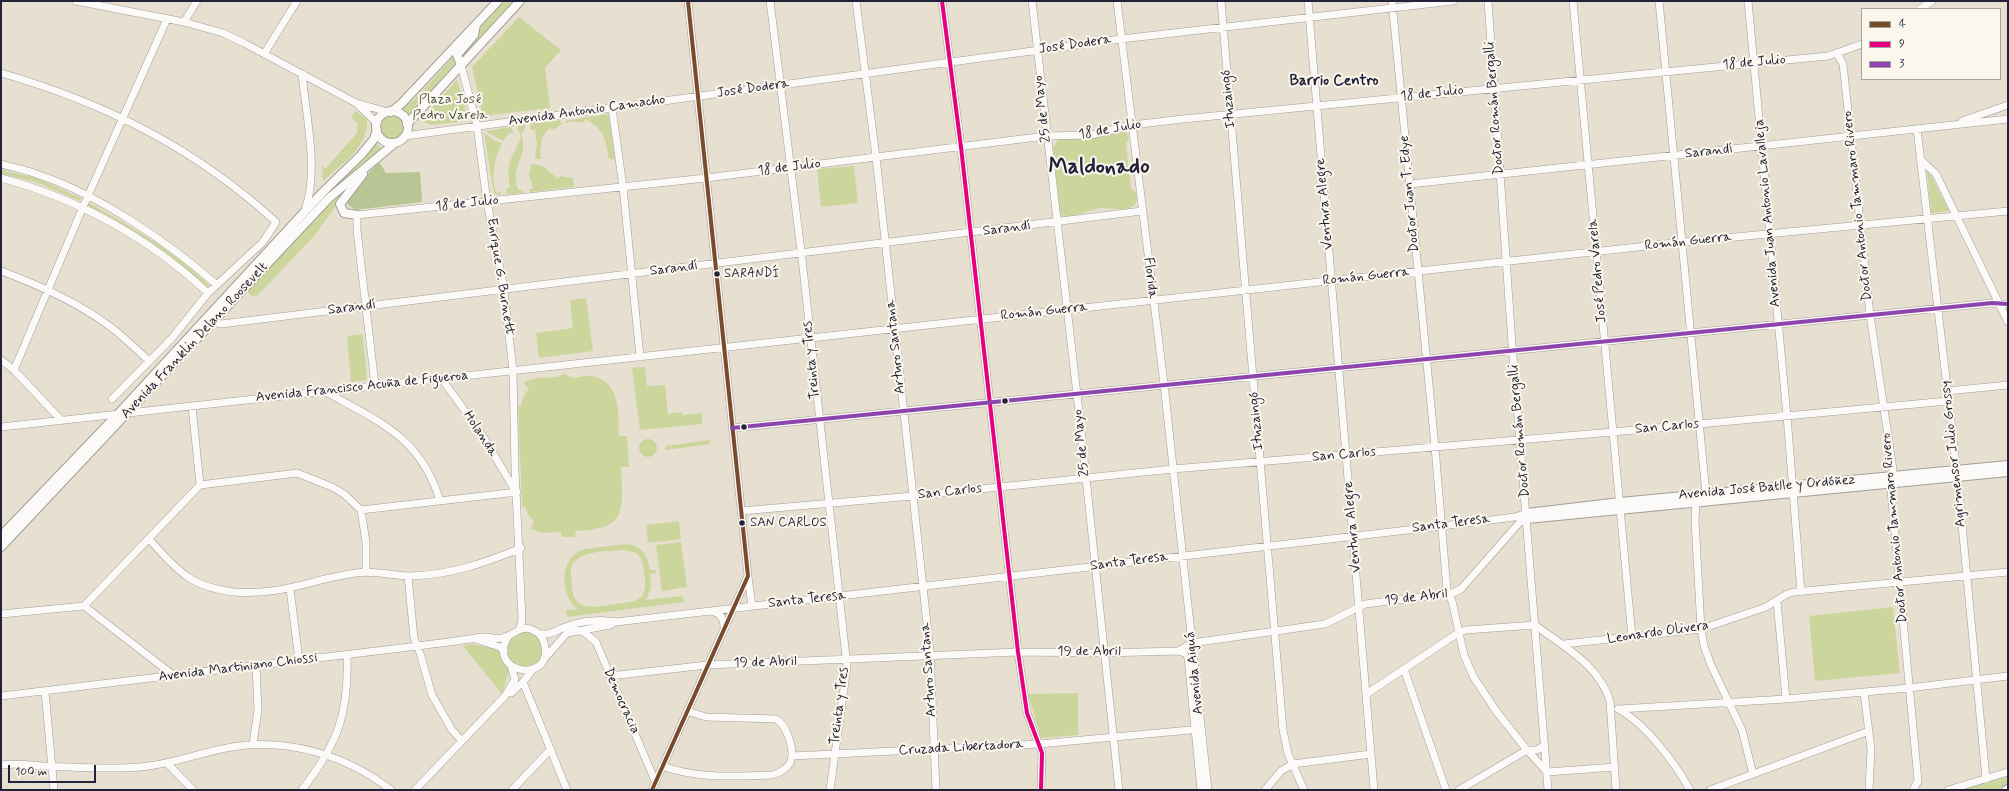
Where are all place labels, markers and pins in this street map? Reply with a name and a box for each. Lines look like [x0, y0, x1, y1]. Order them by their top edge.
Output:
place label: SARANDÍ [724, 266, 779, 282]
marker: SARANDÍ [712, 269, 722, 279]
unlabelled marker [1000, 396, 1010, 406]
unlabelled marker [739, 422, 749, 432]
place label: SAN CARLOS [750, 515, 827, 531]
marker: SAN CARLOS [737, 518, 747, 528]

